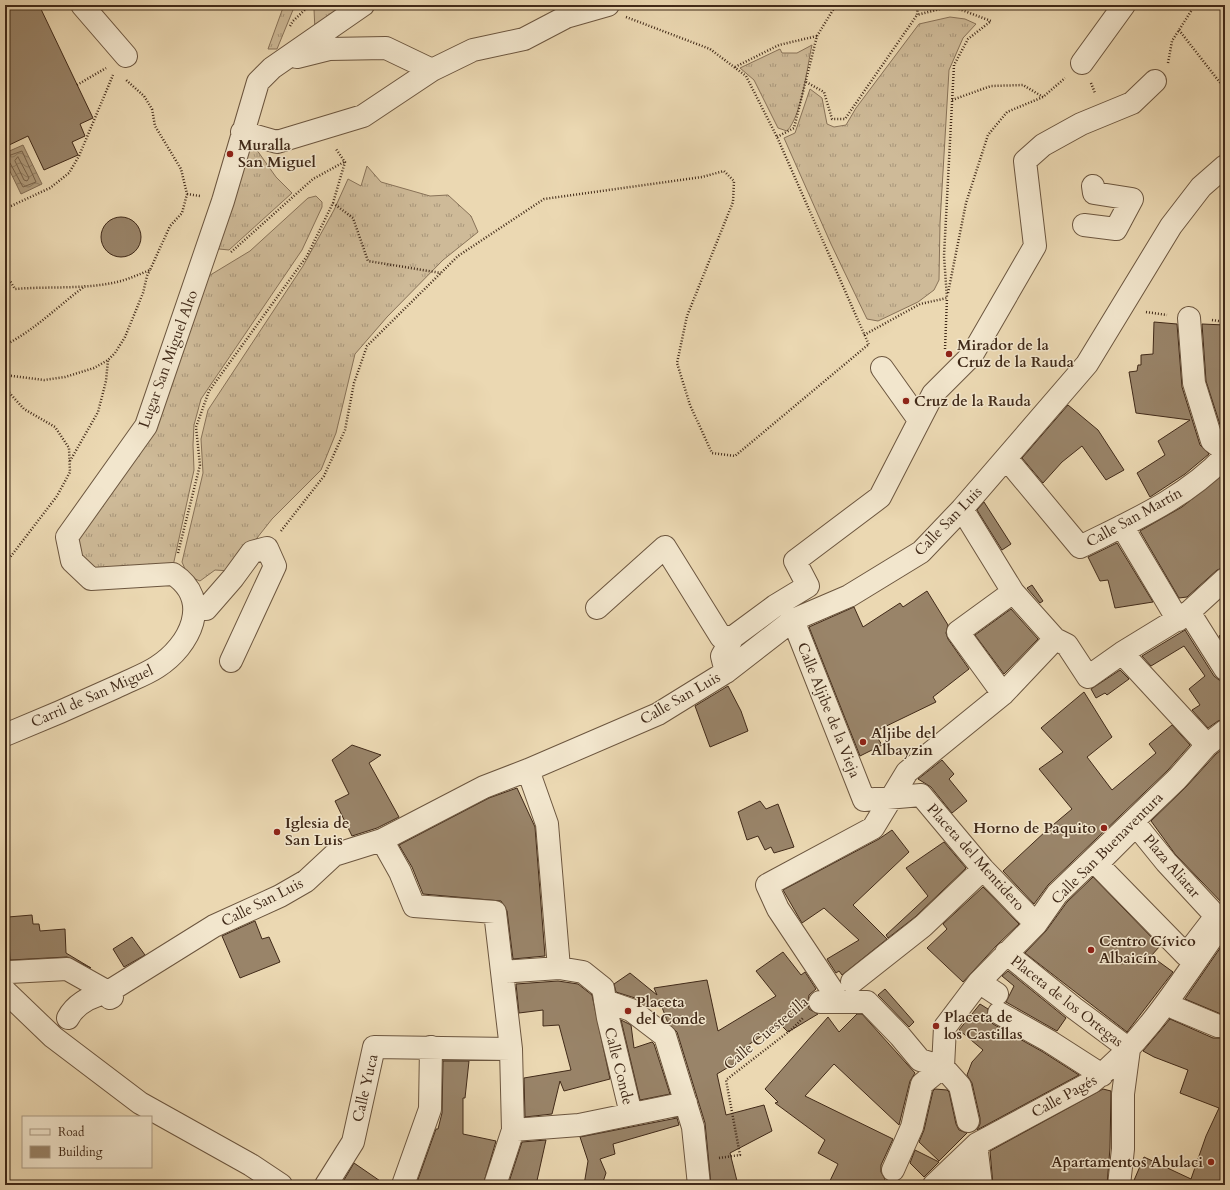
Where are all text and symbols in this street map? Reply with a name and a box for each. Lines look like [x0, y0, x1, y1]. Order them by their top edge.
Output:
place label: Muralla San Miguel [238, 135, 317, 172]
marker: Muralla San Miguel [225, 149, 235, 159]
street label: Lugar San Miguel Alto [134, 287, 202, 431]
place label: Mirador de la Cruz de la Rauda [957, 335, 1074, 372]
marker: Mirador de la Cruz de la Rauda [944, 349, 954, 359]
place label: Cruz de la Rauda [914, 391, 1031, 411]
marker: Cruz de la Rauda [901, 396, 911, 406]
street label: Calle San Luis [910, 482, 986, 560]
street label: Calle San Martín [1083, 482, 1186, 552]
street label: Calle Aljibe de la Vieja [793, 639, 865, 781]
street label: Carril de San Miguel [28, 660, 157, 732]
street label: Calle San Luis [636, 667, 724, 729]
place label: Aljibe del Albayzin [871, 723, 936, 760]
marker: Aljibe del Albayzin [858, 737, 868, 747]
street label: Calle San Buenaventura [1047, 787, 1168, 908]
street label: Placeta del Mentidero [923, 799, 1029, 915]
place label: Iglesia de San Luis [285, 813, 349, 850]
place label: Horno de Paquito [973, 818, 1096, 838]
marker: Horno de Paquito [1099, 823, 1109, 833]
marker: Iglesia de San Luis [272, 827, 282, 837]
street label: Plaza Aliatar [1139, 830, 1206, 902]
street label: Calle San Luis [218, 873, 306, 931]
place label: Centro Cívico Albaicín [1099, 931, 1196, 968]
marker: Centro Cívico Albaicín [1086, 945, 1096, 955]
street label: Placeta de los Ortegas [1007, 951, 1127, 1051]
street label: Calle Cuestecilla [719, 991, 813, 1074]
place label: Placeta del Conde [636, 992, 706, 1029]
marker: Placeta del Conde [623, 1006, 633, 1016]
place label: Placeta de los Castillas [944, 1007, 1023, 1044]
marker: Placeta de los Castillas [931, 1021, 941, 1031]
street label: Calle Conde [600, 1025, 638, 1107]
street label: Calle Yuca [347, 1052, 383, 1124]
street label: Calle Pagés [1028, 1070, 1100, 1122]
legend [22, 1116, 152, 1168]
text: Road [58, 1124, 85, 1140]
text: Building [58, 1144, 103, 1160]
place label: Apartamentos Abulaci [1051, 1152, 1203, 1172]
marker: Apartamentos Abulaci [1206, 1157, 1216, 1167]

